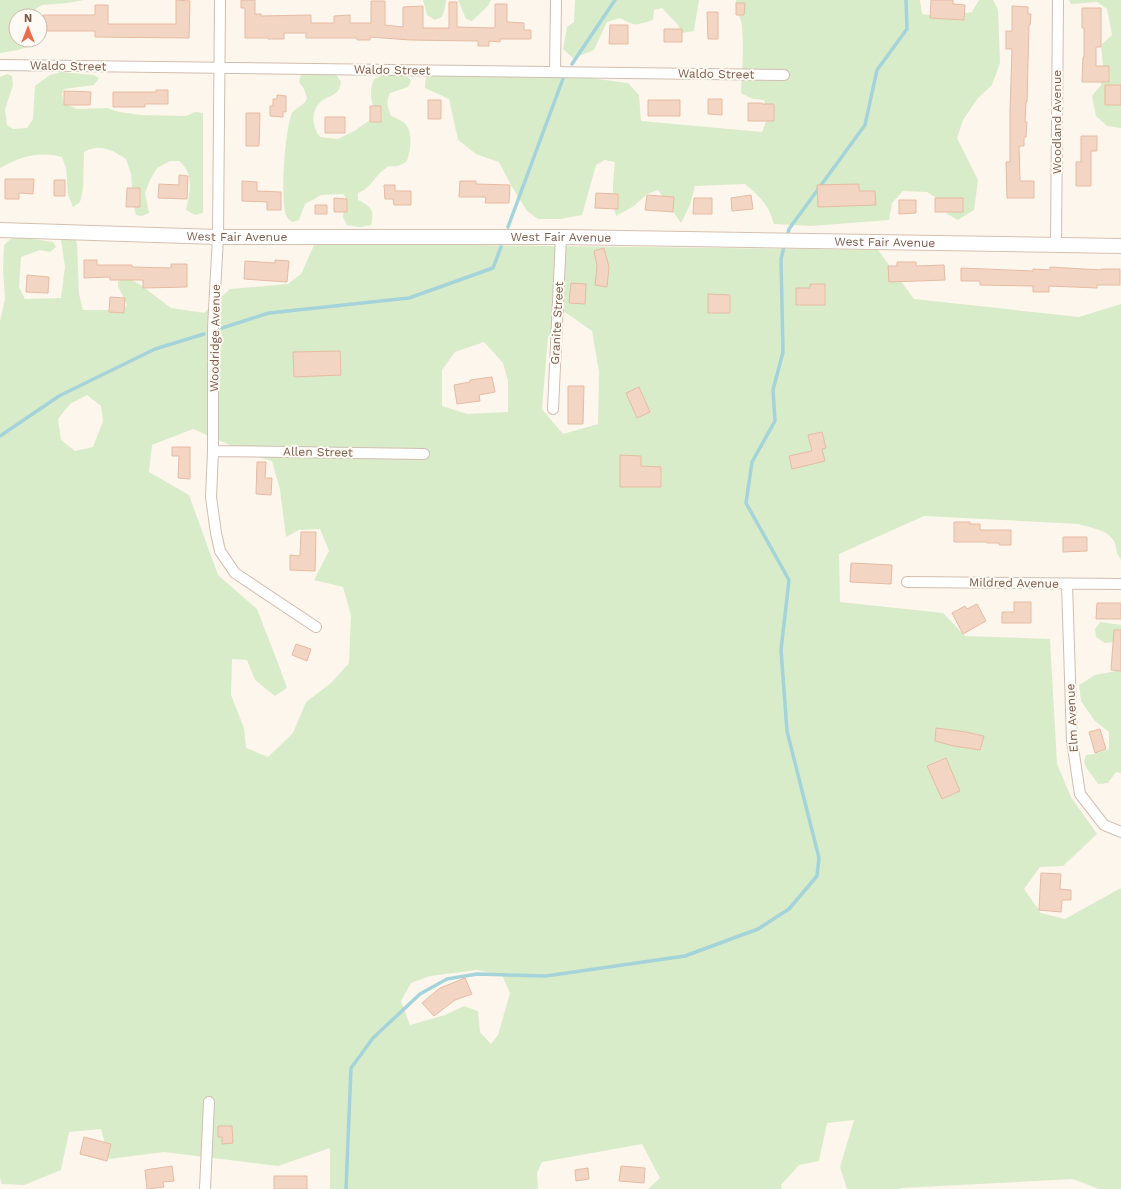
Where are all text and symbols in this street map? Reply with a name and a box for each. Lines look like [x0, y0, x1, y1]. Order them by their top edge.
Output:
north arrow [8, 8, 48, 48]
text: N [24, 12, 32, 25]
street label: Waldo Street [30, 58, 106, 74]
street label: Waldo Street [354, 62, 430, 78]
street label: Waldo Street [678, 66, 754, 82]
street label: Woodland Avenue [1050, 70, 1064, 174]
street label: West Fair Avenue [186, 229, 287, 244]
street label: West Fair Avenue [510, 230, 612, 245]
street label: West Fair Avenue [834, 234, 936, 250]
street label: Granite Street [548, 281, 566, 365]
street label: Woodridge Avenue [207, 284, 223, 392]
street label: Allen Street [283, 444, 353, 460]
street label: Mildred Avenue [969, 575, 1059, 591]
street label: Elm Avenue [1063, 683, 1081, 753]

